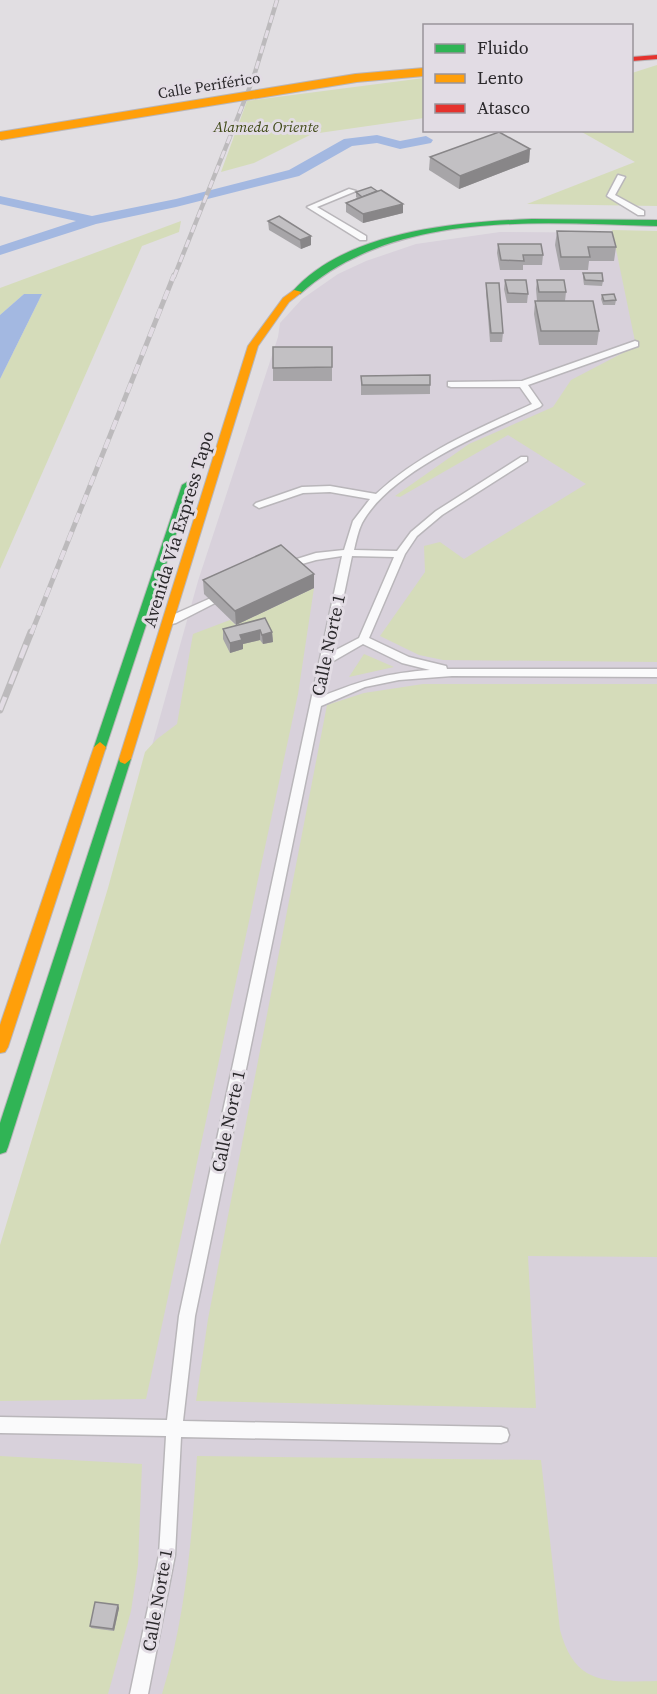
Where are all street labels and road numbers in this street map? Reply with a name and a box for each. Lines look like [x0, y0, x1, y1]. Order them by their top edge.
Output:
street label: Calle Periférico [156, 67, 262, 103]
street label: Avenida Vía Express Tapo [136, 428, 220, 630]
street label: Calle Norte 1 [305, 592, 351, 698]
street label: Calle Norte 1 [205, 1068, 251, 1174]
street label: Calle Norte 1 [136, 1547, 178, 1653]

